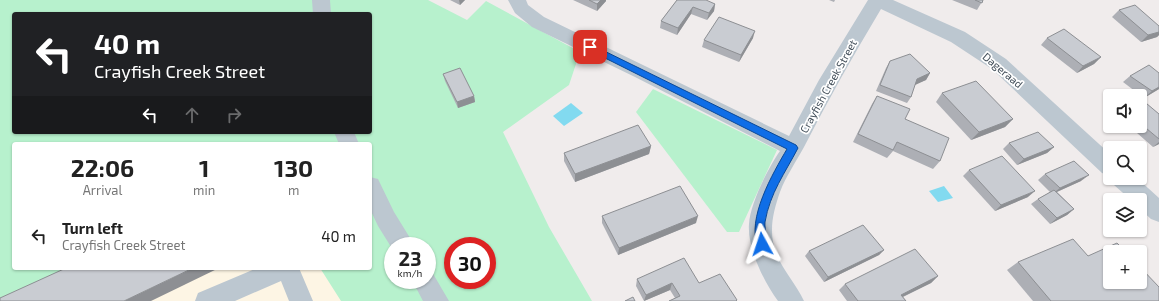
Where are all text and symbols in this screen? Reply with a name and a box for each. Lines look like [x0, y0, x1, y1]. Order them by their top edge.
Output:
text: 40 m [94, 26, 160, 60]
icon: left [28, 28, 80, 80]
pin [573, 30, 607, 64]
icon: arrive [579, 36, 601, 58]
street label: Crayfish Creek Street [797, 37, 859, 135]
street label: Dageraad [980, 50, 1026, 90]
text: Crayfish Creek Street [94, 60, 265, 82]
map controls [1103, 89, 1147, 289]
button: sound [1103, 89, 1147, 133]
icon: left [139, 104, 161, 126]
icon: ahead [181, 104, 203, 126]
icon: right [223, 104, 245, 126]
button: search [1103, 141, 1147, 185]
text: 22:06 [71, 153, 134, 182]
text: 1 [199, 153, 209, 182]
text: 130 [274, 153, 313, 182]
text: Arrival [83, 182, 122, 198]
text: min [193, 182, 215, 198]
text: m [288, 182, 299, 198]
button: layers [1103, 193, 1147, 237]
text: Turn left [62, 219, 123, 237]
position arrow [741, 223, 783, 265]
icon: left [28, 225, 50, 247]
text: 40 m [321, 227, 356, 245]
text: Crayfish Creek Street [62, 237, 186, 253]
speed limit sign: 30 [444, 237, 496, 289]
button: + [1103, 245, 1147, 289]
text: 23 [399, 246, 421, 270]
text: km/h [398, 267, 422, 279]

